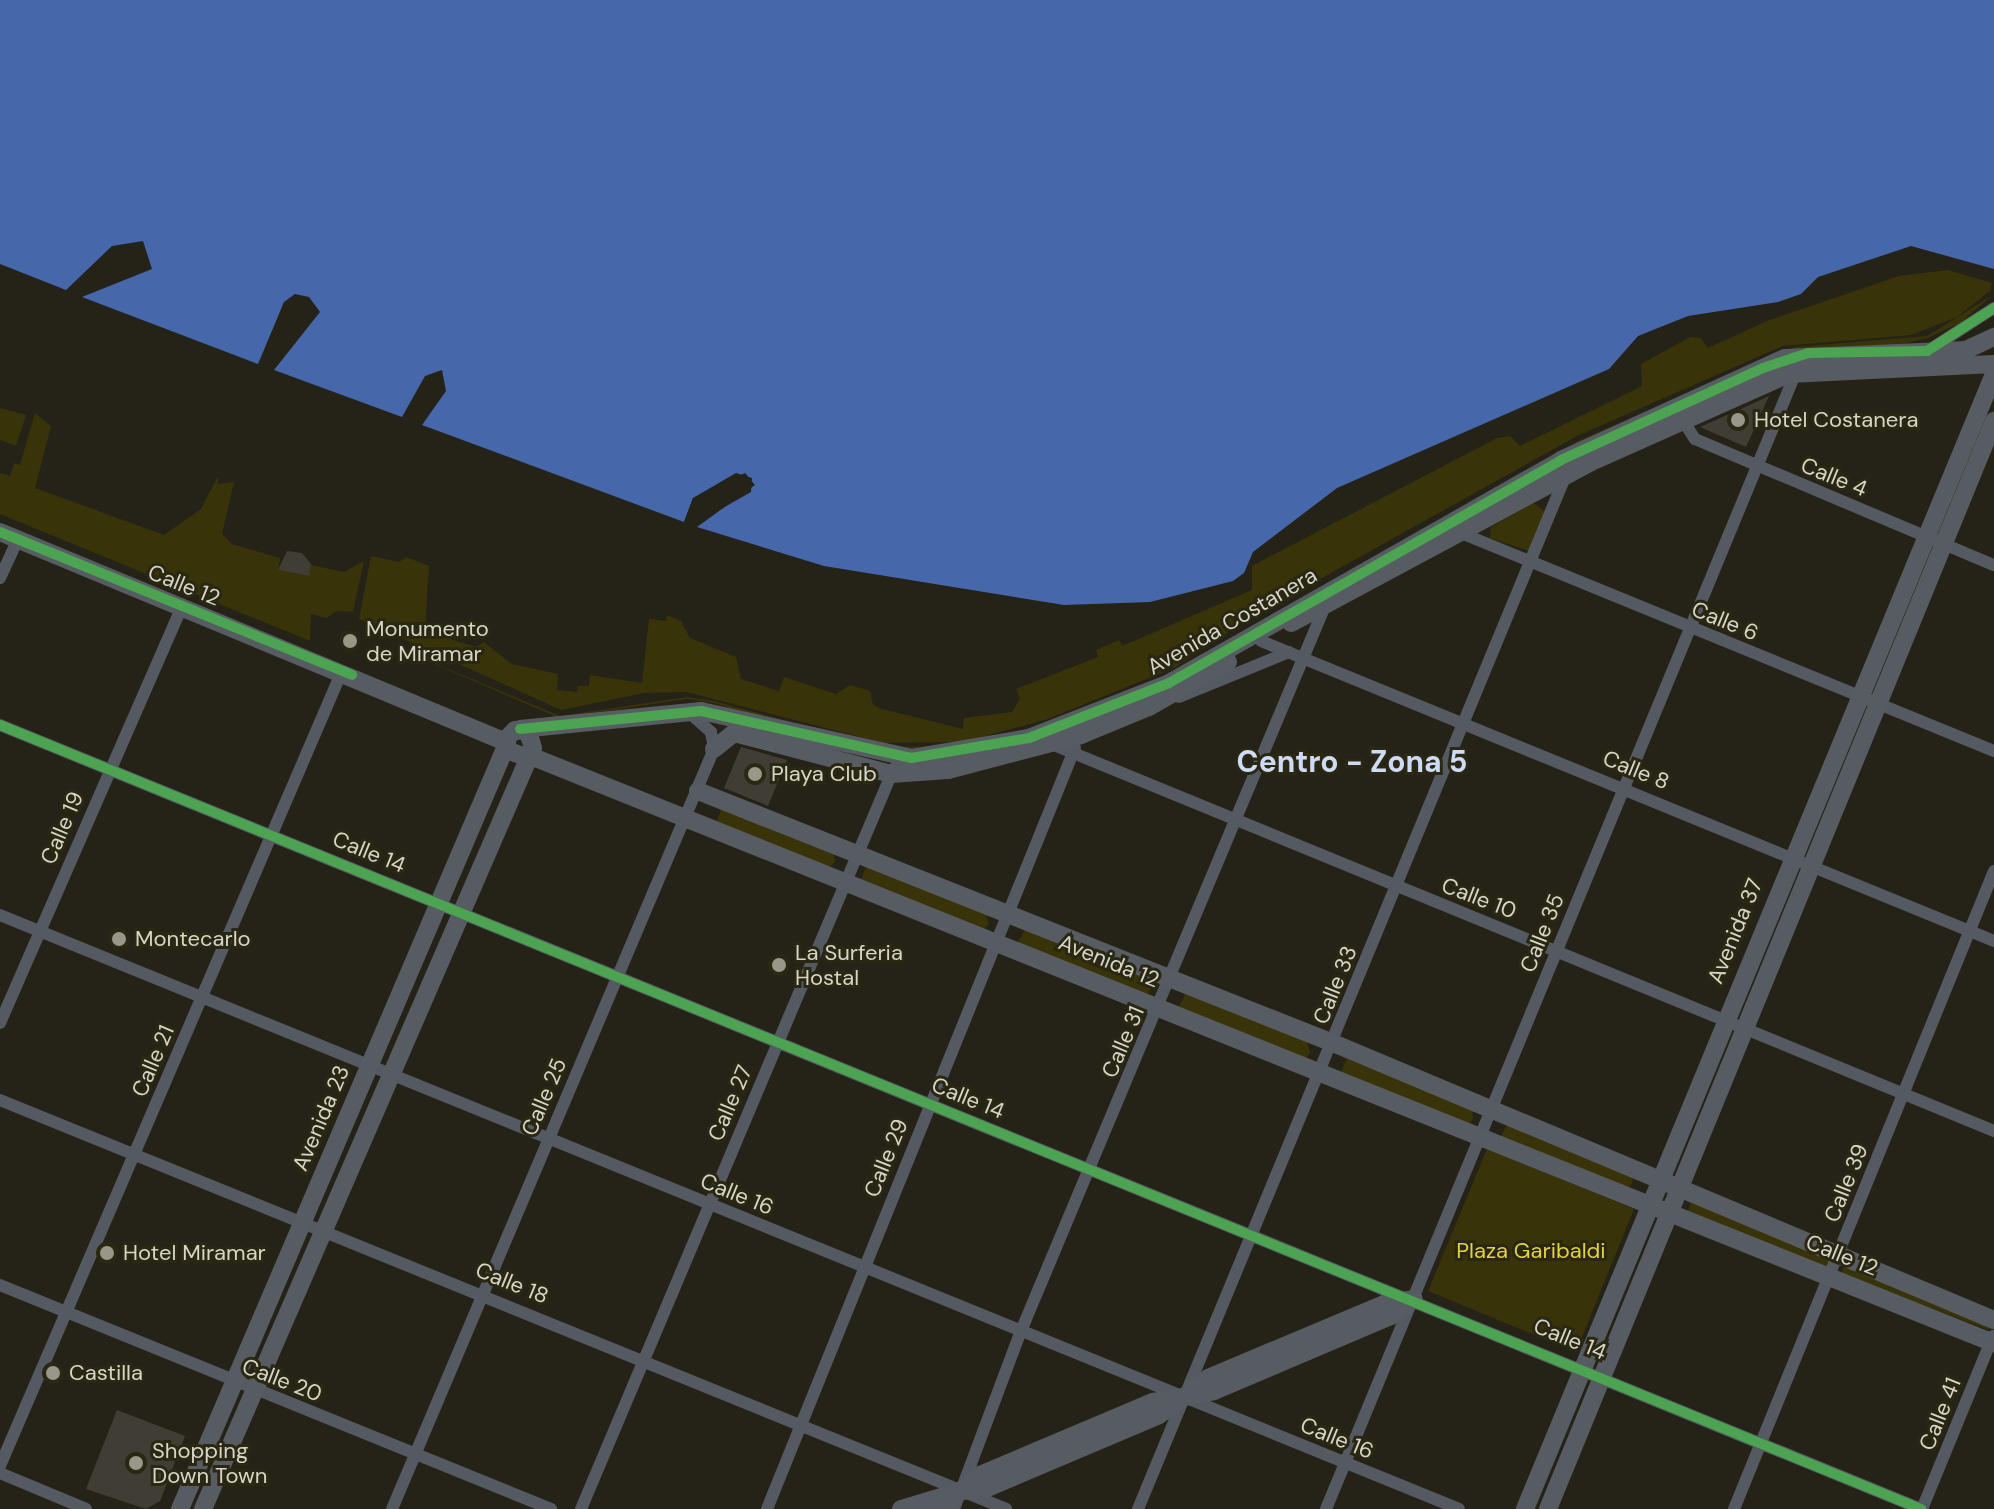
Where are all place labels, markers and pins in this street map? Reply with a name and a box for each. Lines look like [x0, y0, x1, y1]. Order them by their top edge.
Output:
place label: Hotel Costanera [1754, 407, 1918, 433]
marker: Hotel Costanera [1729, 411, 1747, 429]
place label: Monumento de Miramar [366, 615, 489, 666]
marker: Monumento de Miramar [341, 632, 359, 650]
place label: Playa Club [771, 761, 877, 787]
marker: Playa Club [746, 765, 764, 783]
place label: Montecarlo [135, 926, 251, 952]
marker: Montecarlo [110, 930, 128, 948]
place label: La Surferia Hostal [795, 939, 903, 990]
marker: La Surferia Hostal [770, 956, 788, 974]
place label: Hotel Miramar [123, 1240, 266, 1266]
marker: Hotel Miramar [98, 1244, 116, 1262]
place label: Castilla [69, 1360, 143, 1386]
marker: Castilla [44, 1364, 62, 1382]
place label: Shopping Down Town [152, 1437, 267, 1488]
marker: Shopping Down Town [127, 1454, 145, 1472]

